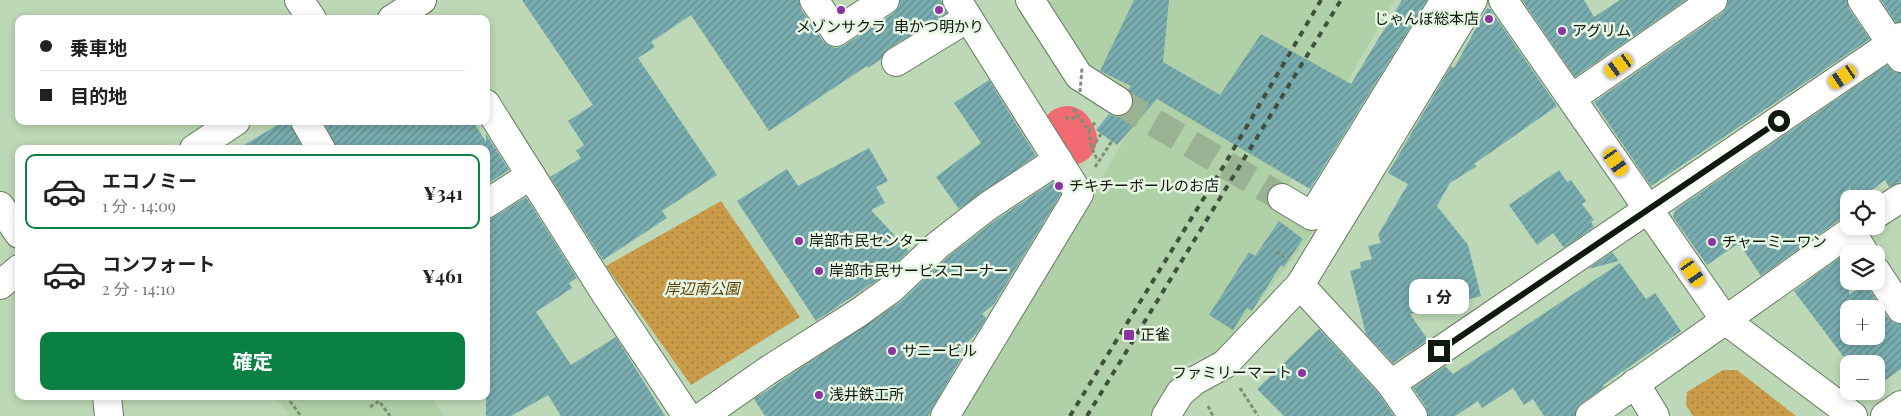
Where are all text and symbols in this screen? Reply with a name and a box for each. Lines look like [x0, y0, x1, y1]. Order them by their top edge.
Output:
marker: メゾンサクラ [835, 4, 847, 16]
marker: 串かつ明かり [933, 4, 945, 16]
place label: じゃんぼ総本店 [1374, 8, 1479, 28]
marker: じゃんぼ総本店 [1483, 13, 1495, 25]
place label: メゾンサクラ [796, 16, 886, 36]
place label: 串かつ明かり [894, 16, 984, 36]
place label: アグリム [1572, 20, 1631, 40]
marker: アグリム [1556, 25, 1568, 37]
text: 乗車地 [70, 34, 127, 60]
car [1602, 51, 1635, 81]
car [1826, 62, 1859, 92]
text: 目的地 [70, 82, 127, 108]
route start [1768, 110, 1790, 132]
car [1601, 145, 1630, 179]
text: エコノミー [102, 167, 197, 193]
icon: car [42, 169, 87, 214]
place label: チキチーボールのお店 [1069, 175, 1219, 195]
text: ¥341 [424, 179, 463, 205]
marker: チキチーボールのお店 [1053, 180, 1065, 192]
map controls [1840, 190, 1885, 400]
button: locate [1840, 190, 1885, 235]
text: 1 分 · 14:09 [102, 195, 176, 216]
place label: 岸部市民センター [809, 230, 929, 250]
place label: チャーミーワン [1722, 231, 1827, 251]
marker: 岸部市民センター [793, 235, 805, 247]
marker: チャーミーワン [1706, 236, 1718, 248]
button: layers [1840, 245, 1885, 290]
text: コンフォート [102, 250, 215, 276]
icon: car [42, 252, 87, 297]
car [1678, 256, 1707, 290]
place label: 岸部市民サービスコーナー [829, 260, 1009, 280]
text: ¥461 [422, 262, 463, 288]
marker: 岸部市民サービスコーナー [813, 265, 825, 277]
text: 2 分 · 14:10 [102, 278, 175, 299]
park label: 岸辺南公園 [664, 278, 741, 298]
callout: 1 分 [1409, 278, 1469, 314]
text: 1 分 [1426, 286, 1452, 307]
button: + [1840, 300, 1885, 345]
place label: 正雀 [1140, 324, 1170, 344]
marker: 正雀 [1122, 328, 1136, 342]
button: 確定 [40, 332, 465, 390]
place label: サニービル [902, 340, 977, 360]
route end [1428, 340, 1450, 362]
marker: サニービル [886, 345, 898, 357]
button: − [1840, 355, 1885, 400]
place label: ファミリーマート [1172, 362, 1292, 382]
marker: ファミリーマート [1296, 367, 1308, 379]
place label: 浅井鉄工所 [829, 384, 904, 404]
marker: 浅井鉄工所 [813, 389, 825, 401]

